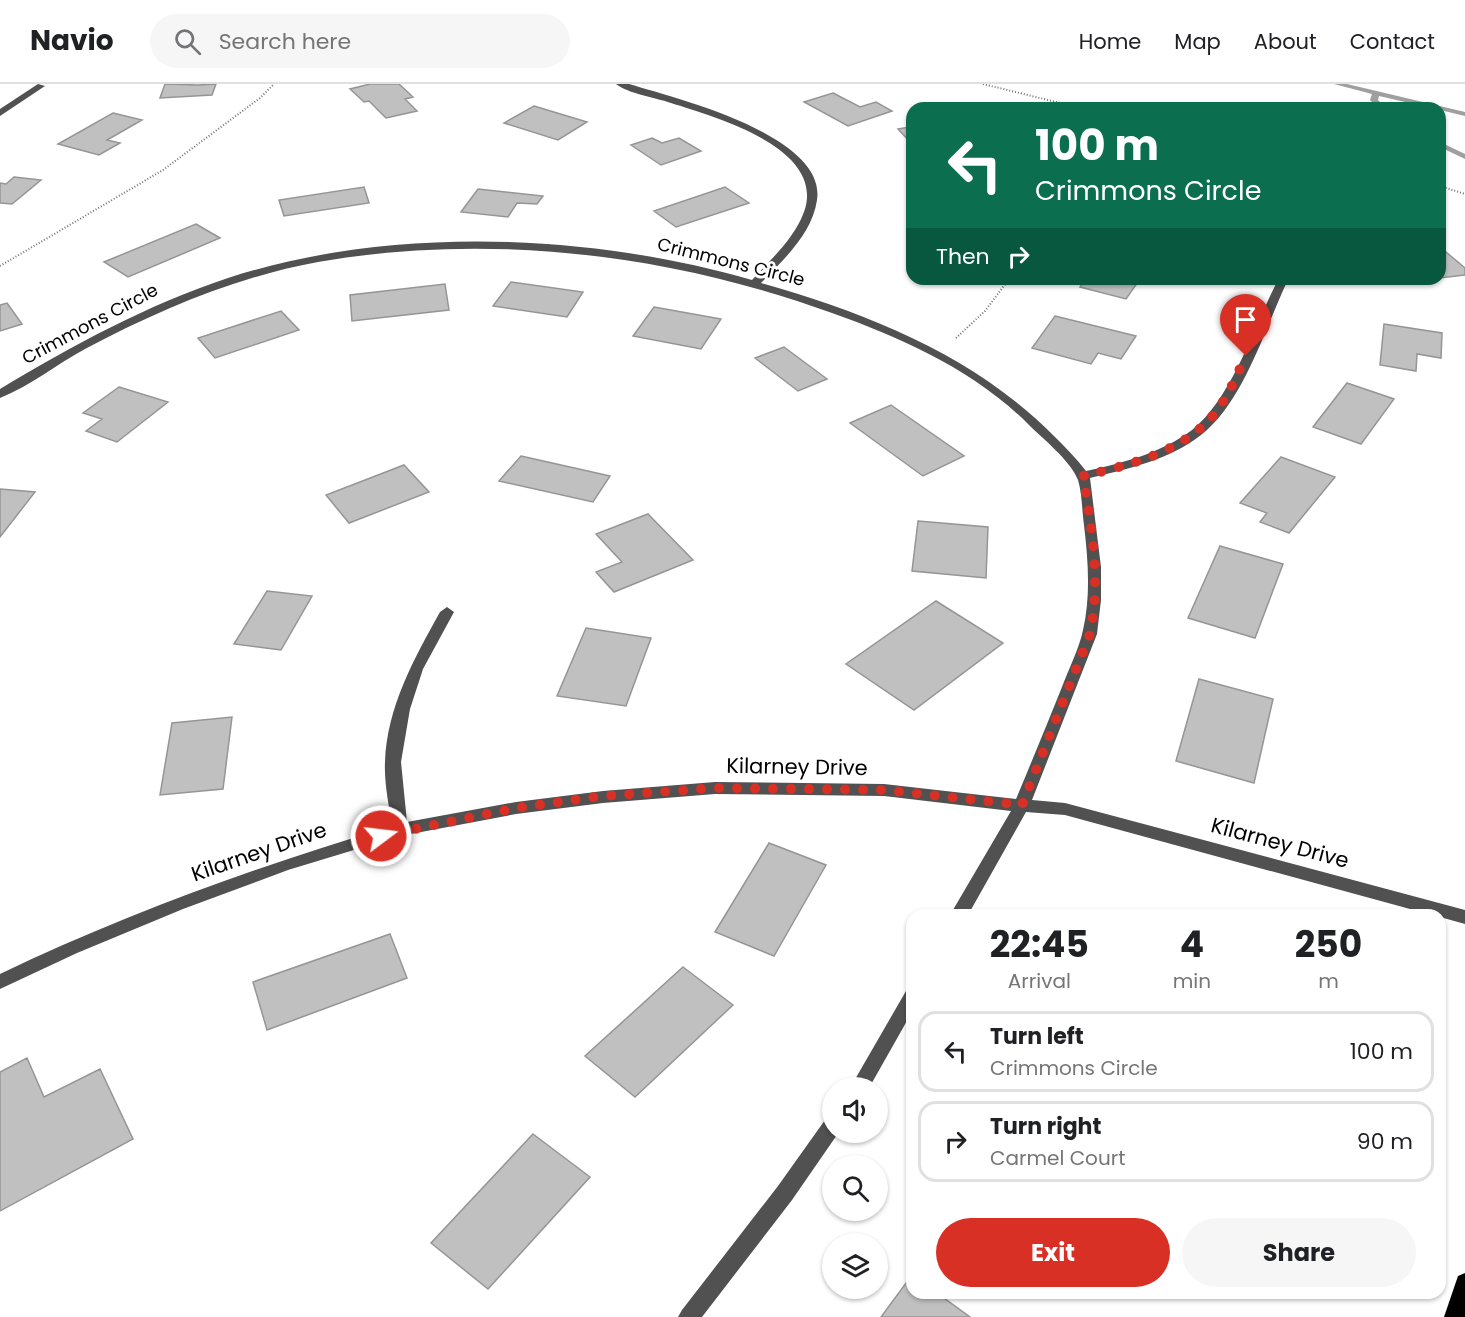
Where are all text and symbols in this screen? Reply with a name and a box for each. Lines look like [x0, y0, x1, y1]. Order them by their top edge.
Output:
search box [150, 14, 570, 68]
text: Navio [30, 21, 114, 60]
icon: search [171, 25, 204, 58]
text: Search here [219, 26, 351, 57]
text: Home [1079, 27, 1141, 56]
text: Map [1174, 27, 1221, 56]
text: About [1254, 27, 1317, 56]
text: Contact [1350, 27, 1435, 56]
text: 100 m [1035, 116, 1159, 175]
icon: left [936, 126, 1014, 204]
text: Crimmons Circle [1035, 172, 1261, 209]
street label: Crimmons Circle [655, 231, 807, 292]
icon: right [1002, 240, 1035, 273]
text: Then [936, 241, 990, 272]
street label: Crimmons Circle [17, 277, 162, 370]
pin [1220, 294, 1271, 356]
icon: arrive [1229, 303, 1262, 336]
street label: Kilarney Drive [726, 751, 868, 782]
position arrow [349, 804, 413, 868]
street label: Kilarney Drive [1208, 810, 1352, 875]
street label: Kilarney Drive [187, 815, 330, 888]
text: 22:45 [990, 919, 1089, 970]
text: 4 [1180, 919, 1204, 970]
text: 250 [1295, 919, 1362, 970]
text: Arrival [1008, 967, 1071, 995]
text: min [1173, 967, 1211, 995]
text: m [1318, 967, 1339, 995]
text: Turn left [990, 1021, 1084, 1052]
icon: left [939, 1035, 972, 1068]
text: 100 m [1350, 1036, 1413, 1067]
text: Crimmons Circle [990, 1054, 1158, 1082]
map controls [822, 1077, 888, 1299]
button: sound [822, 1077, 888, 1143]
text: Turn right [990, 1111, 1101, 1142]
icon: right [939, 1125, 972, 1158]
text: 90 m [1357, 1126, 1413, 1157]
text: Carmel Court [990, 1144, 1125, 1172]
button: search [822, 1155, 888, 1221]
button: Exit [936, 1218, 1170, 1287]
button: Share [1182, 1218, 1416, 1287]
button: layers [822, 1233, 888, 1299]

